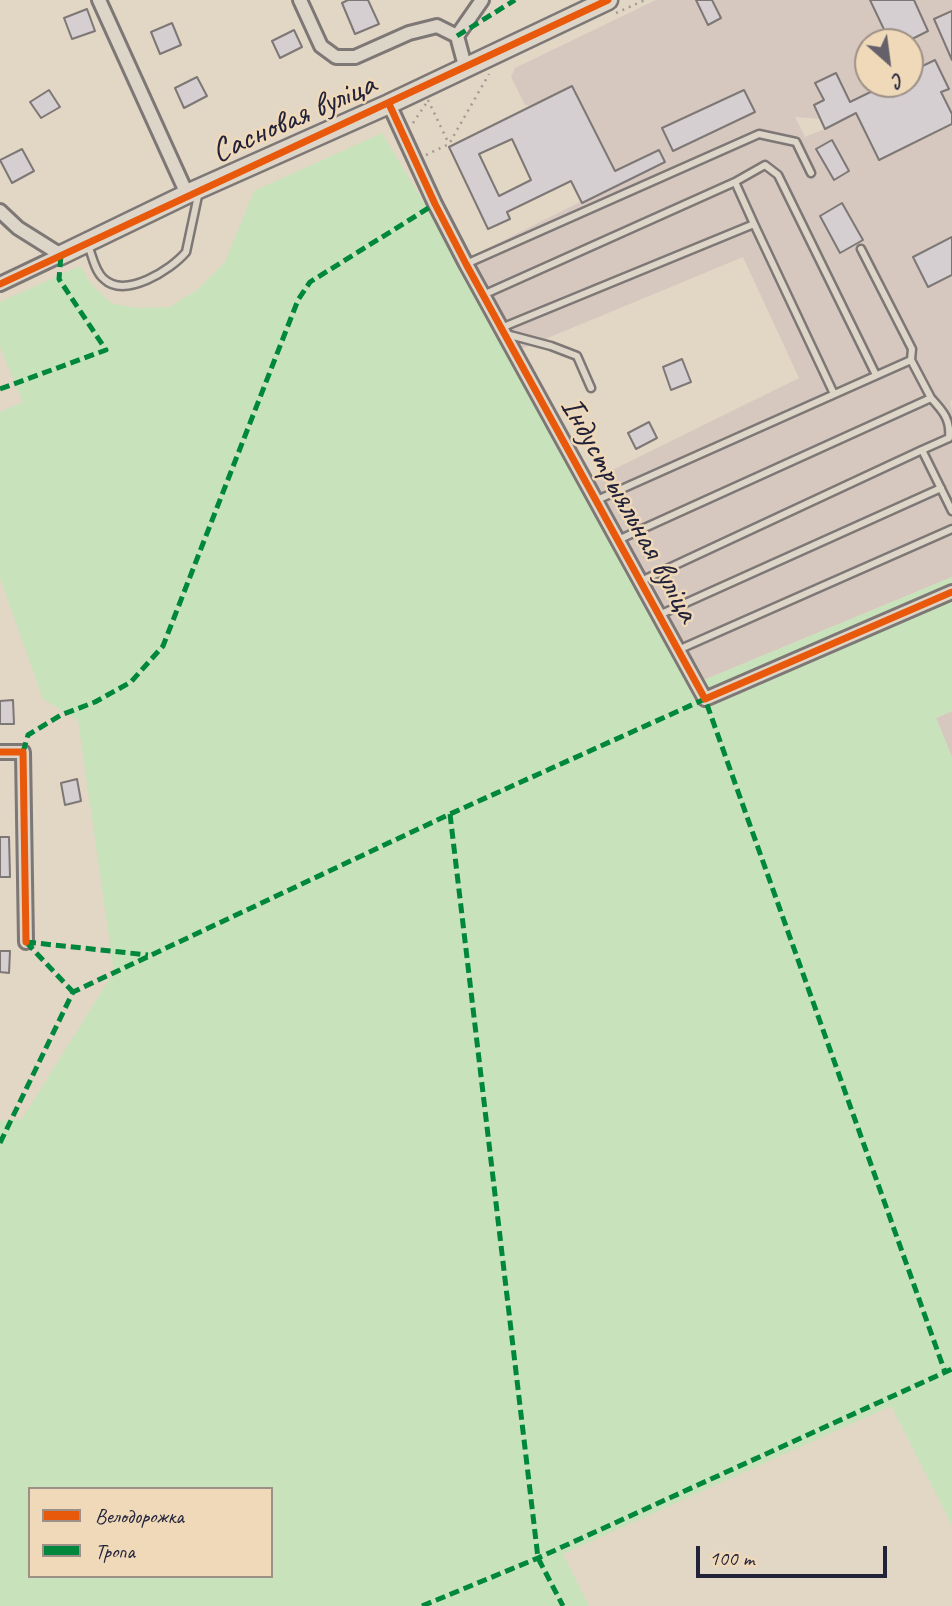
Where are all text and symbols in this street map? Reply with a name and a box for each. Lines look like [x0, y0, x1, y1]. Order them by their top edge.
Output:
north arrow [854, 28, 924, 98]
street label: Сасновая вуліца [206, 65, 382, 173]
text: С [888, 67, 908, 93]
street label: Індустрыяльная вуліца [551, 391, 707, 629]
legend [28, 1487, 273, 1578]
text: Велодорожка [95, 1503, 184, 1529]
scale bar [700, 1532, 891, 1576]
text: Тропа [95, 1538, 135, 1564]
text: 100 m [709, 1545, 754, 1571]

